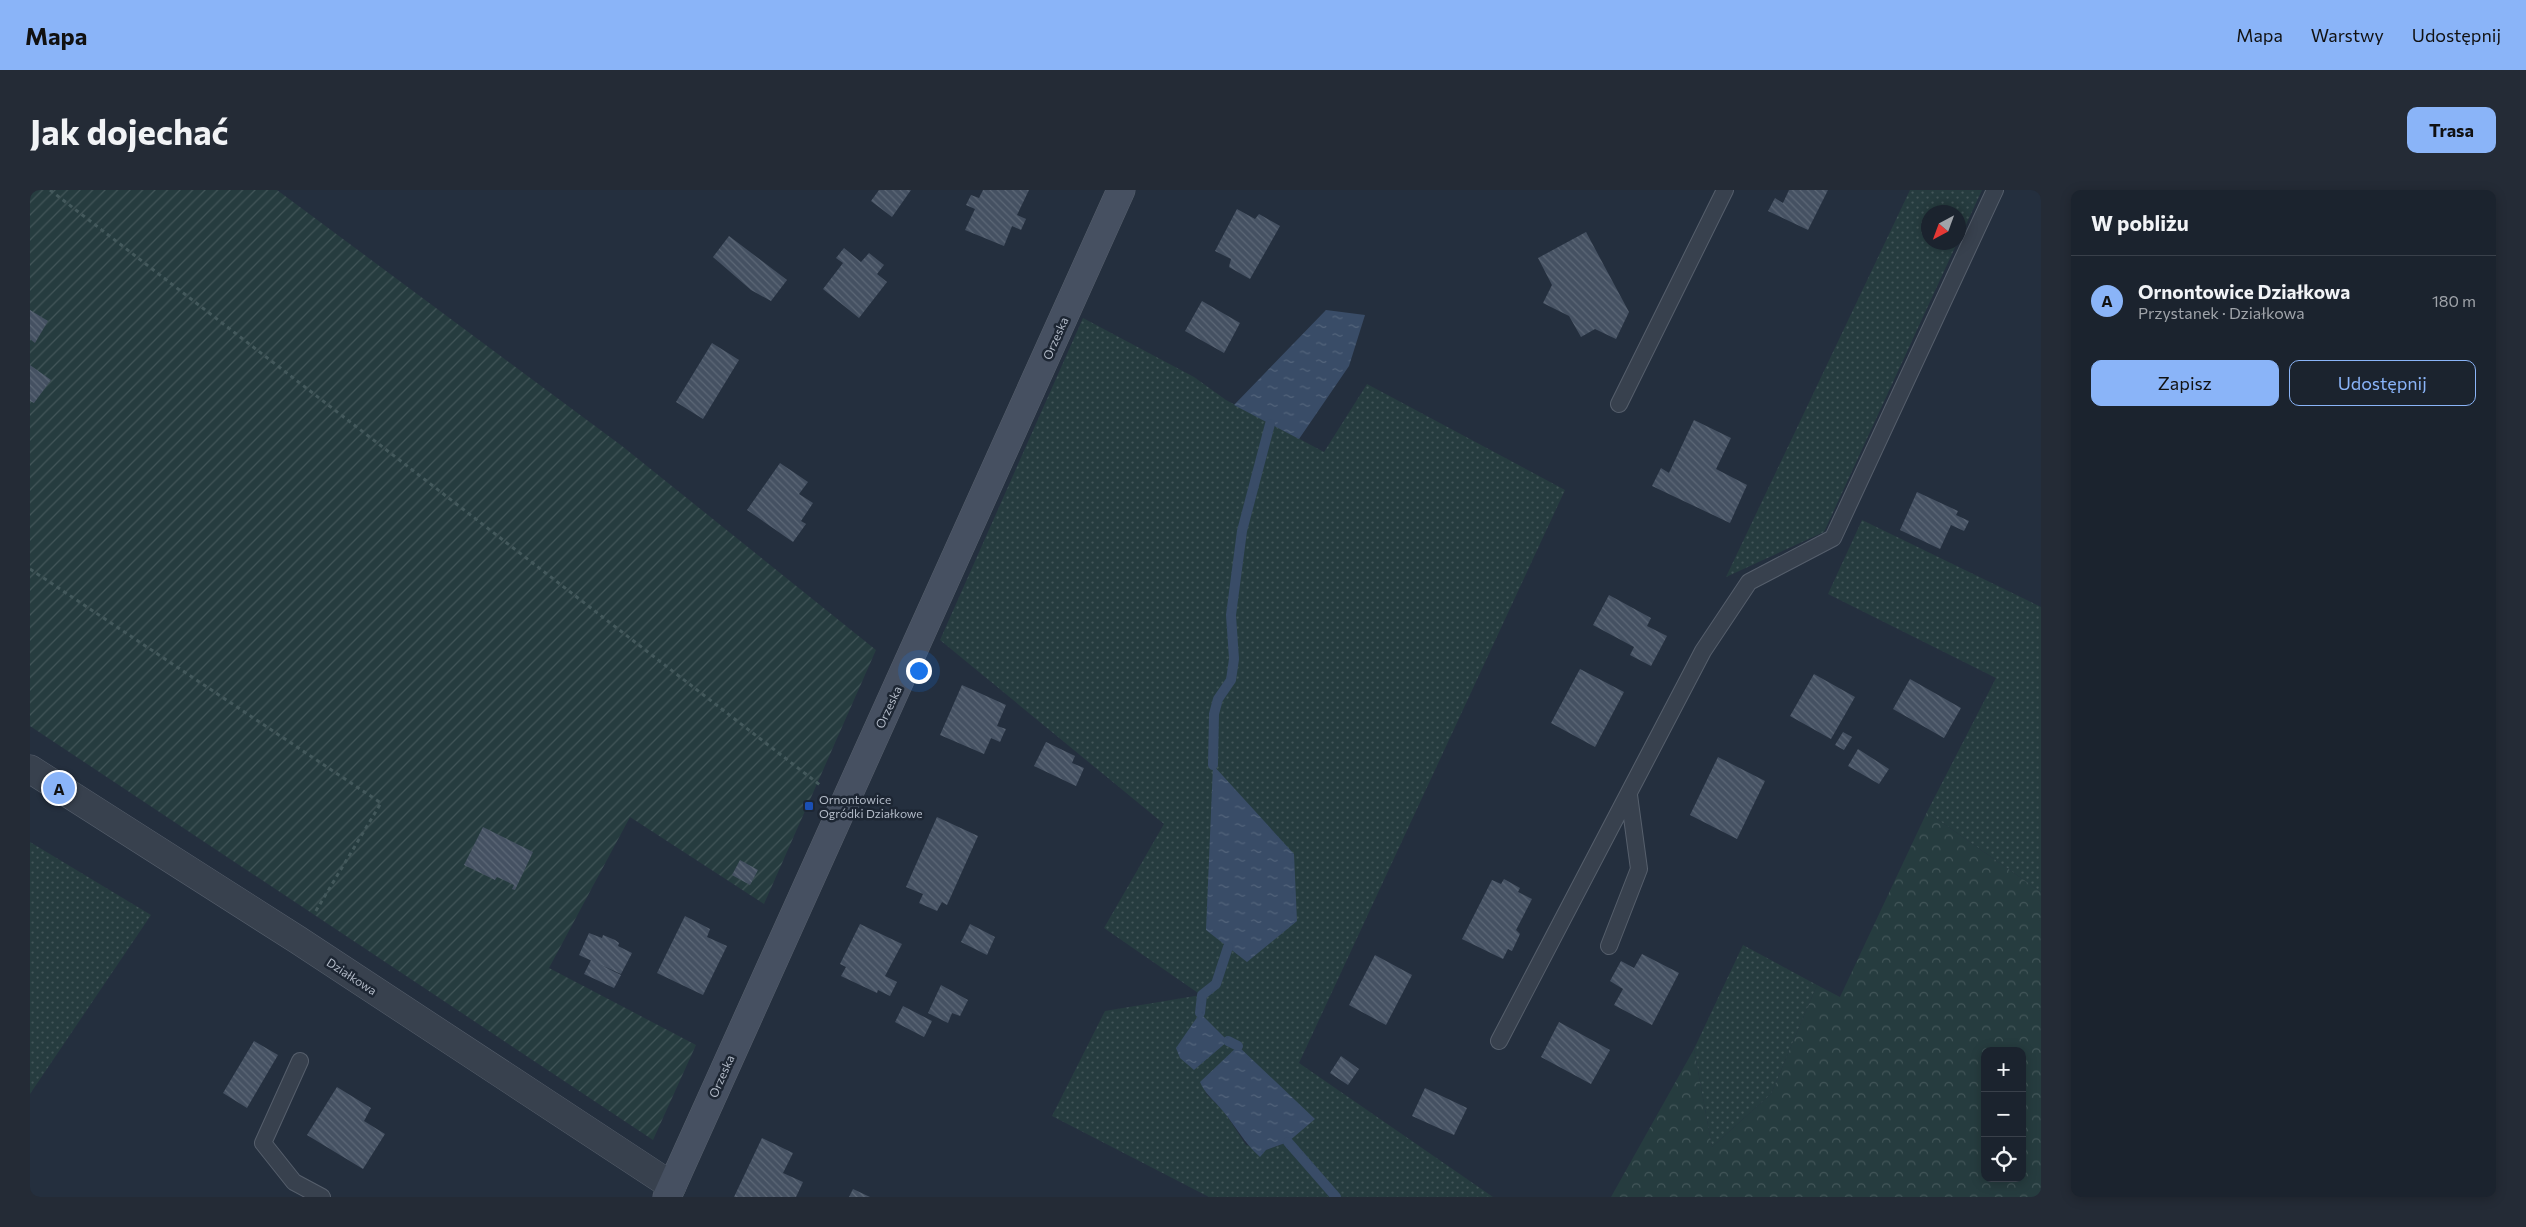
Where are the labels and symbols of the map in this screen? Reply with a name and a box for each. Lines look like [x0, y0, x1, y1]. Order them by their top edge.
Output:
north arrow [1921, 205, 1966, 250]
street label: Orzeska [1039, 315, 1071, 361]
your location [906, 658, 932, 684]
street label: Orzeska [872, 684, 904, 730]
pin: A [43, 769, 75, 807]
place label: Ornontowice Ogródki Działkowe [819, 792, 923, 820]
marker: Ornontowice Ogródki Działkowe [803, 800, 815, 812]
street label: Działkowa [324, 955, 380, 997]
street label: Orzeska [705, 1053, 737, 1099]

